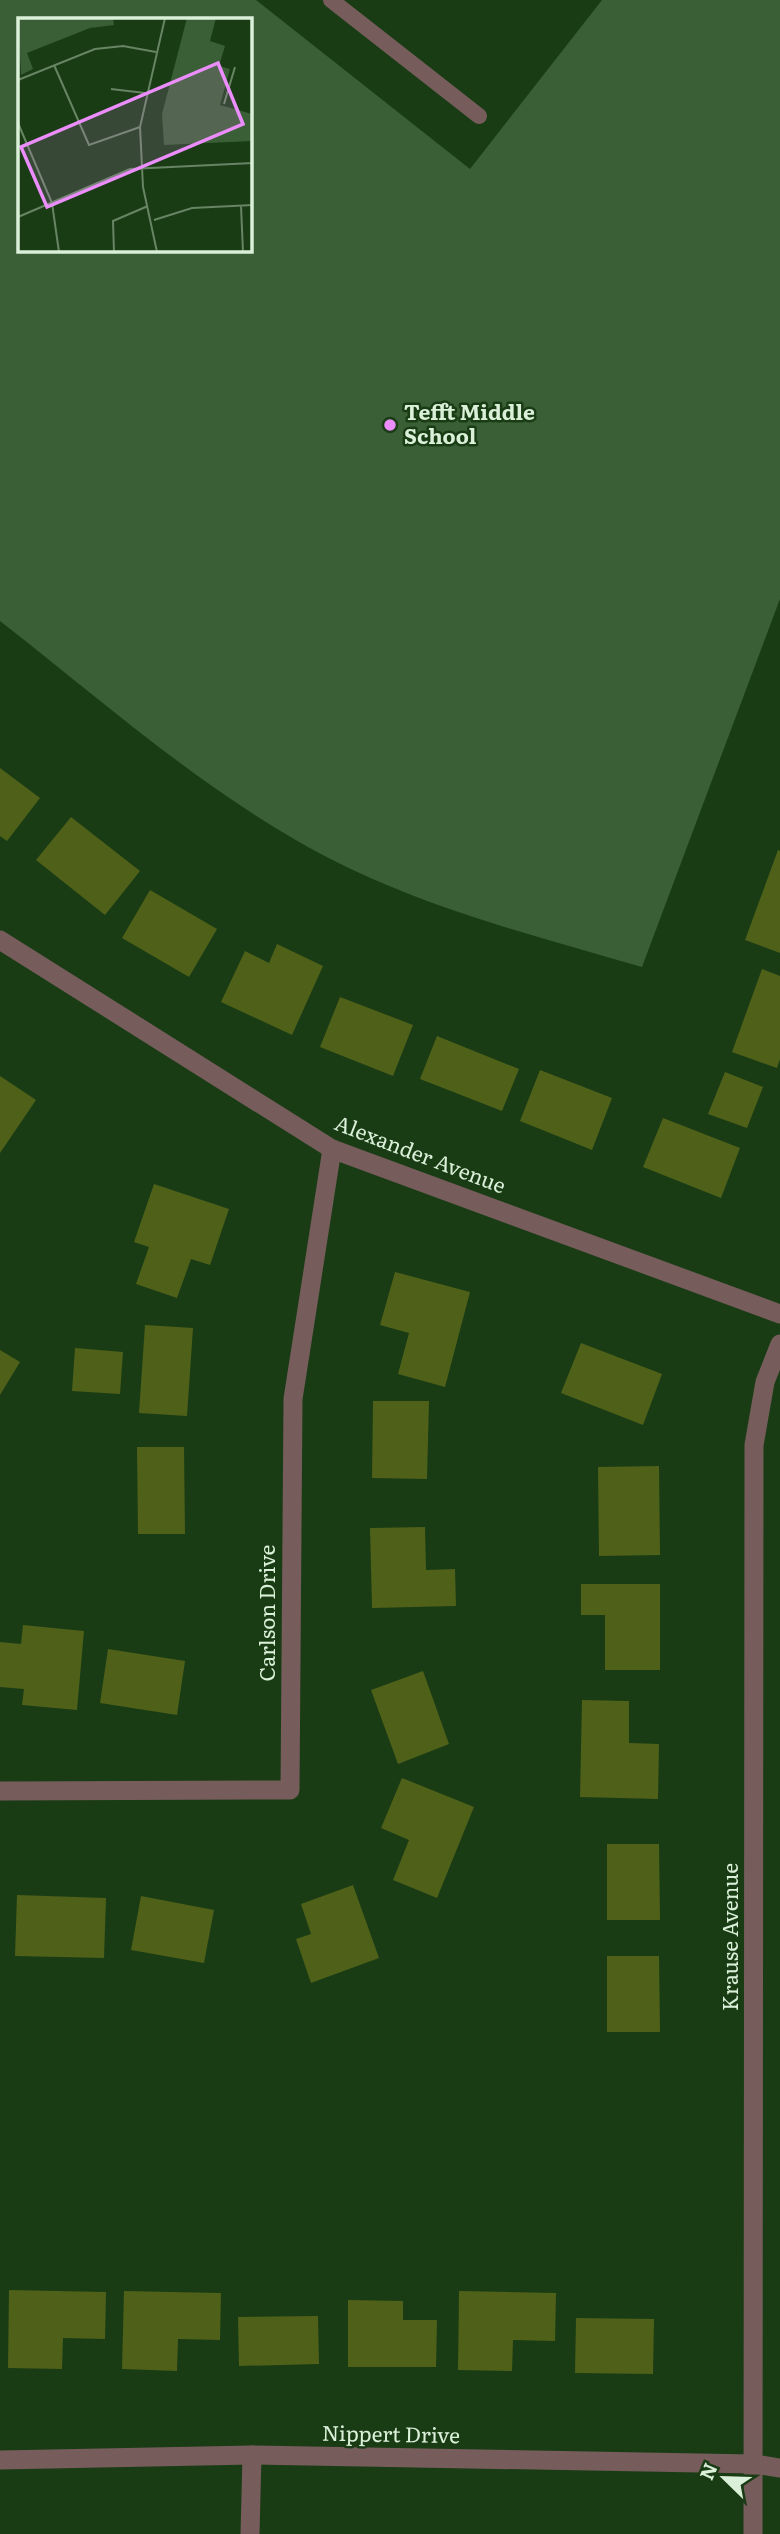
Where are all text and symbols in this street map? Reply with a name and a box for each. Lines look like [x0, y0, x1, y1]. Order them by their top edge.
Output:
inset map [18, 18, 252, 252]
place label: Tefft Middle School [404, 395, 535, 450]
marker: Tefft Middle School [382, 417, 398, 433]
street label: Alexander Avenue [331, 1106, 511, 1200]
street label: Carlson Drive [250, 1544, 281, 1681]
street label: Krause Avenue [713, 1863, 744, 2011]
street label: Nippert Drive [322, 2416, 460, 2449]
north arrow [689, 2443, 759, 2513]
text: N [691, 2458, 723, 2484]

